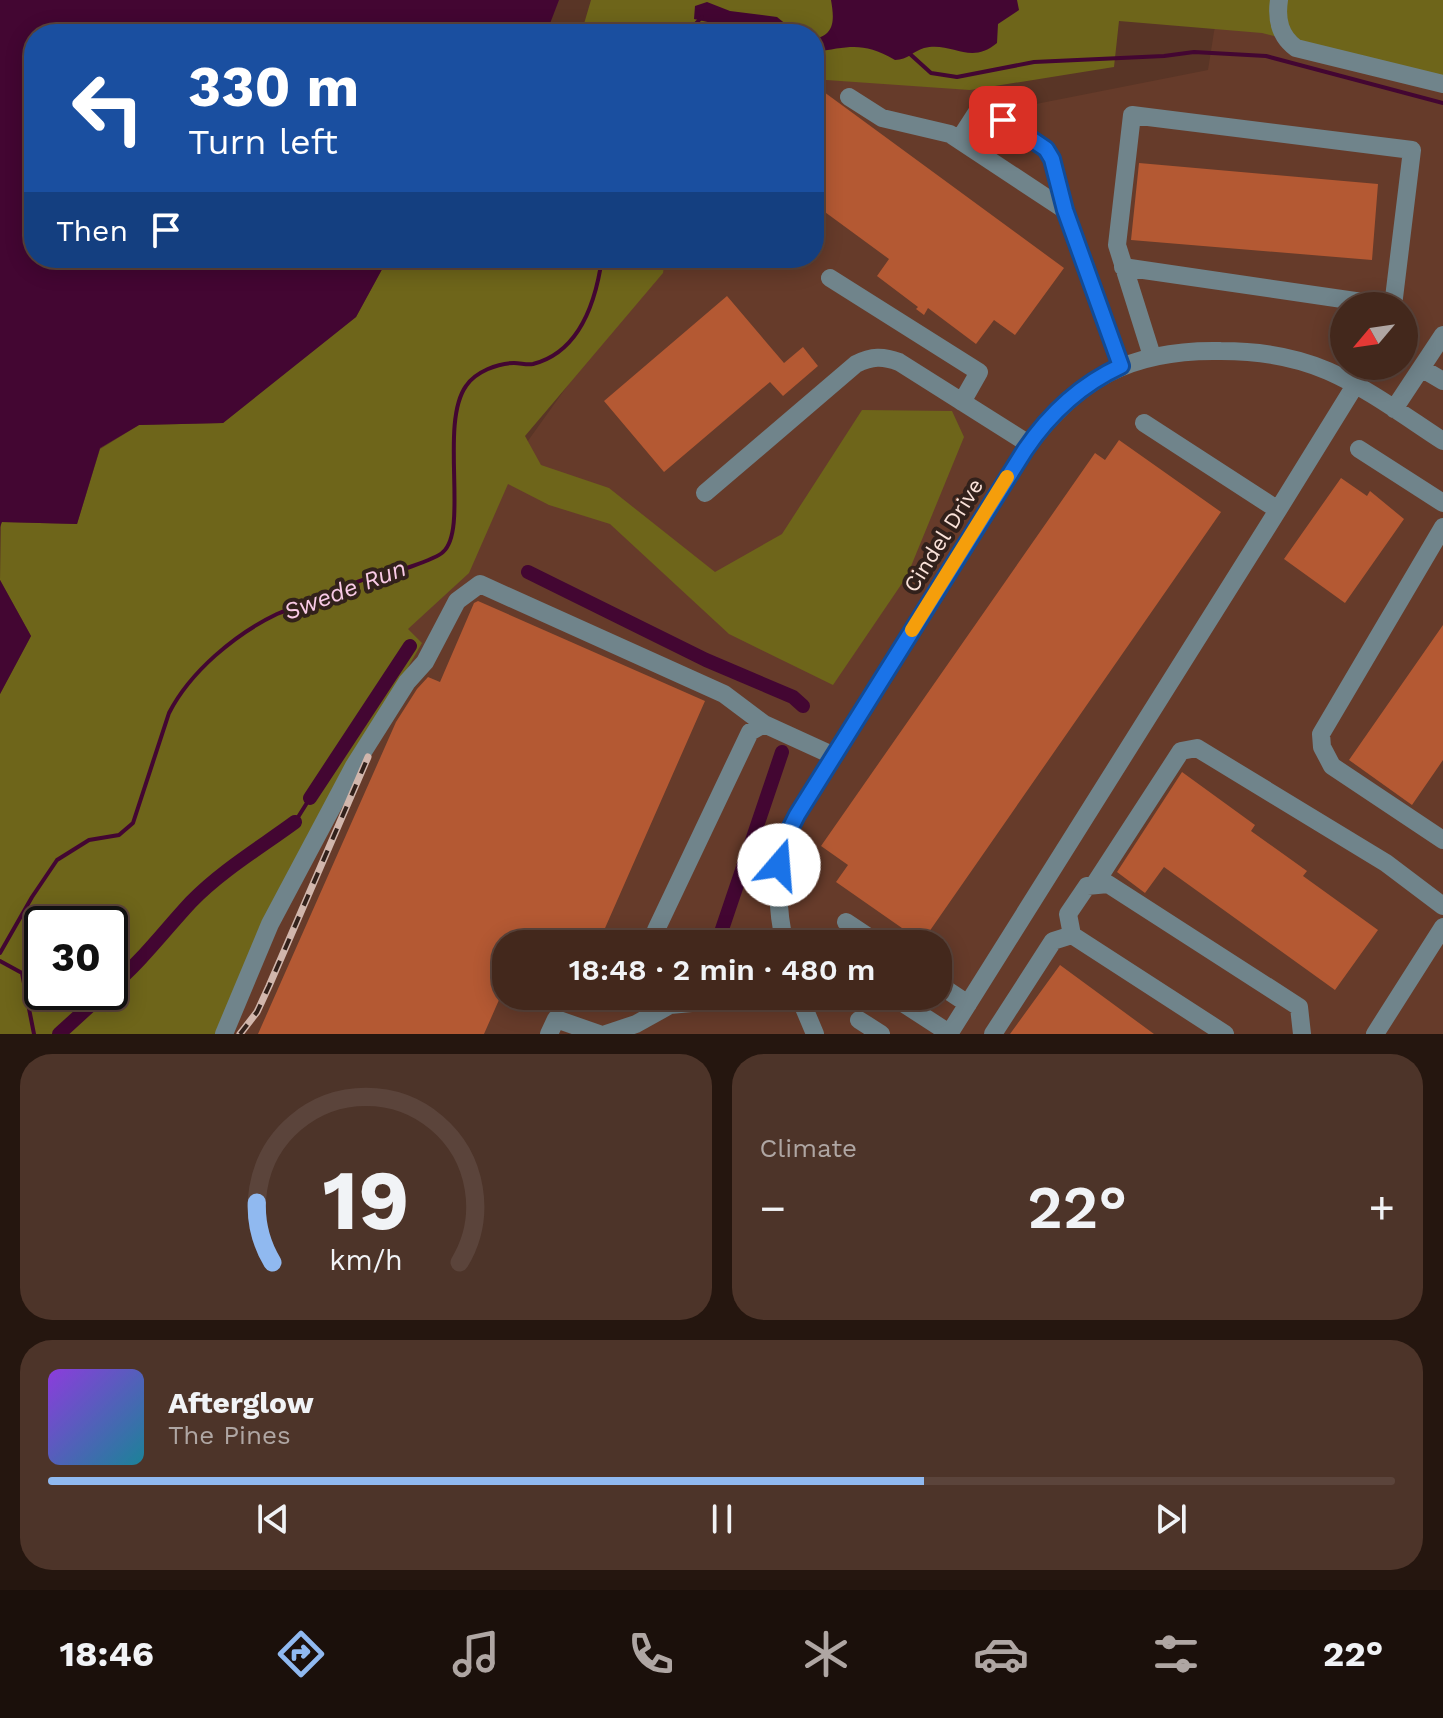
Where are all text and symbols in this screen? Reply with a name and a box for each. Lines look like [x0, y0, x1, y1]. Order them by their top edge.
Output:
text: 330 m [188, 54, 359, 120]
icon: left [56, 56, 160, 160]
pin [969, 86, 1037, 154]
icon: arrive [981, 98, 1025, 142]
text: Turn left [188, 121, 338, 163]
icon: arrive [144, 208, 188, 252]
text: Then [56, 213, 128, 248]
north arrow [1330, 292, 1418, 380]
map controls [1330, 292, 1418, 380]
street label: Cindel Drive [899, 474, 988, 597]
water label: Swede Run [280, 554, 410, 626]
position arrow [737, 823, 821, 907]
speed limit sign: 30 [24, 906, 128, 1010]
text: 18:48 · 2 min · 480 m [569, 952, 875, 987]
text: Climate [760, 1133, 857, 1163]
text: 19 [322, 1152, 409, 1249]
text: 22° [1027, 1172, 1127, 1243]
text: − [760, 1182, 786, 1234]
text: + [1368, 1182, 1395, 1234]
text: km/h [329, 1243, 403, 1277]
text: Afterglow [168, 1385, 314, 1420]
text: The Pines [168, 1420, 291, 1450]
icon: previous [251, 1497, 295, 1541]
icon: pause [700, 1497, 744, 1541]
icon: next [1149, 1497, 1193, 1541]
icon: directions [273, 1626, 329, 1682]
icon: music [448, 1626, 504, 1682]
icon: phone [623, 1626, 679, 1682]
icon: climate [798, 1626, 854, 1682]
icon: car [973, 1626, 1029, 1682]
icon: filters [1148, 1626, 1204, 1682]
text: 18:46 [59, 1633, 154, 1675]
text: 22° [1323, 1633, 1383, 1675]

